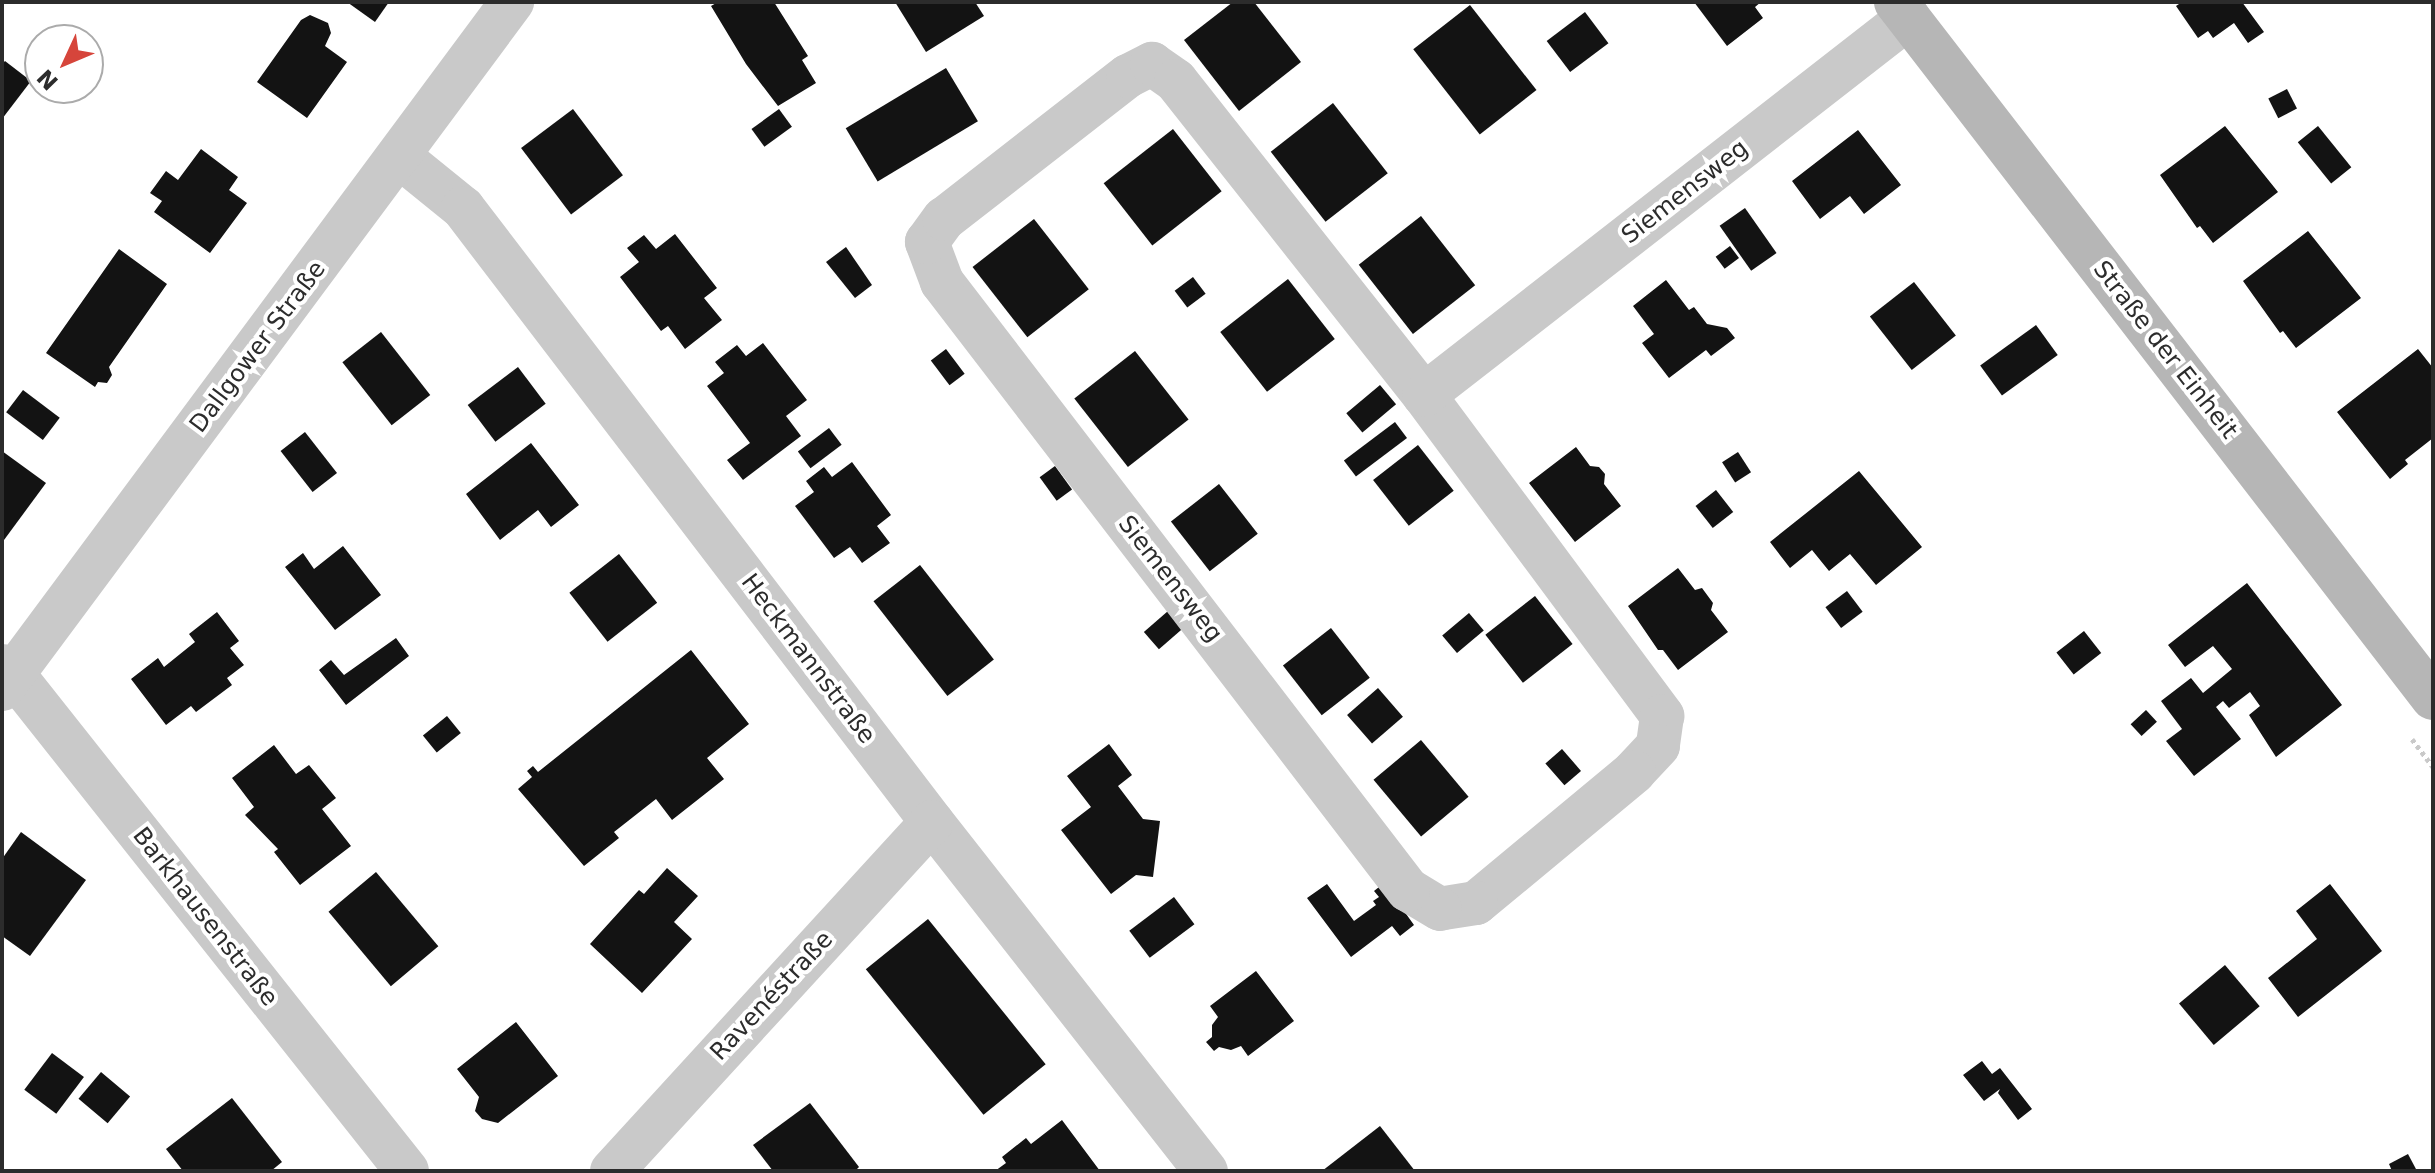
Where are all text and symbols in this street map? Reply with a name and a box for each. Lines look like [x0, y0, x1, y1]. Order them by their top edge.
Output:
north arrow [24, 24, 104, 104]
text: N [32, 64, 63, 95]
street label: Siemensweg [1616, 134, 1754, 250]
street label: Dallgower Straße [184, 256, 332, 438]
street label: Straße der Einheit [2087, 256, 2243, 444]
street label: Siemensweg [1112, 510, 1228, 648]
street label: Heckmannstraße [735, 569, 881, 749]
street label: Barkhausenstraße [126, 822, 284, 1012]
street label: Ravenéstraße [705, 925, 839, 1067]

